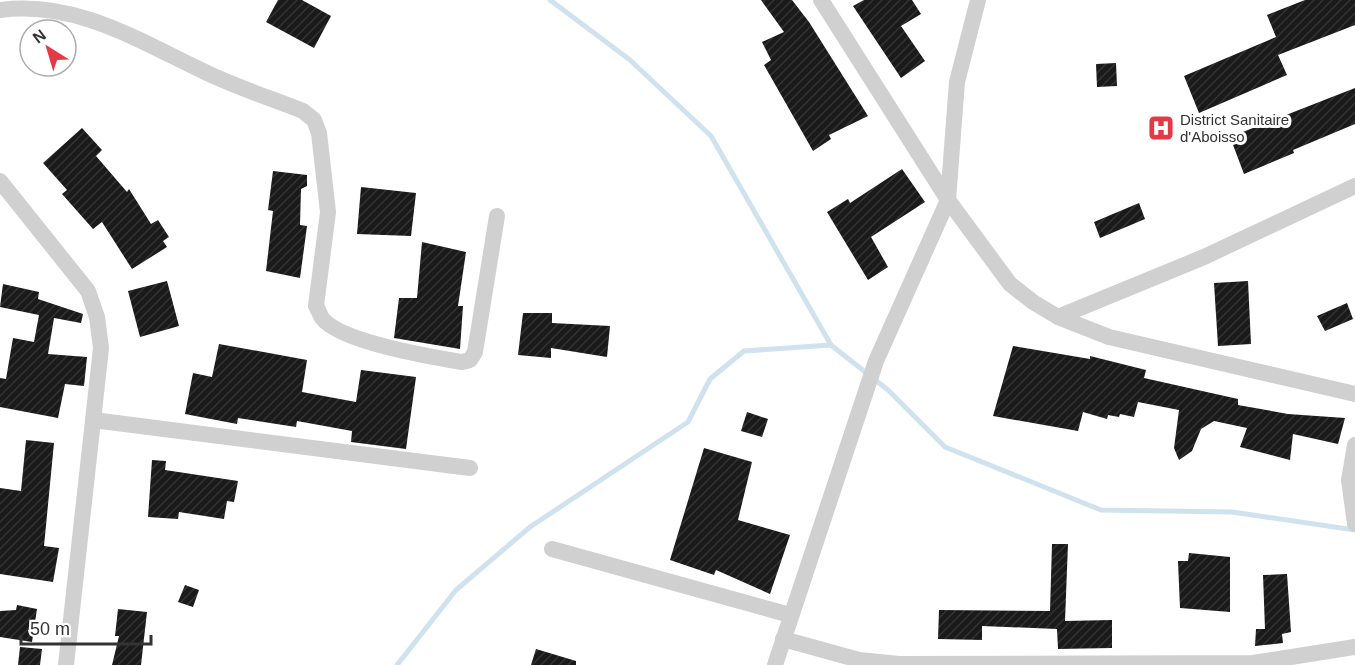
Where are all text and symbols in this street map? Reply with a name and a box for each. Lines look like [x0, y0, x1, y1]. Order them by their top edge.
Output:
north arrow [18, 18, 78, 78]
text: N [30, 26, 49, 47]
place label: District Sanitaire d'Aboisso [1180, 111, 1289, 145]
hospital icon: District Sanitaire d'Aboisso [1146, 113, 1176, 143]
scale bar [21, 608, 152, 646]
text: 50 m [30, 619, 70, 639]

